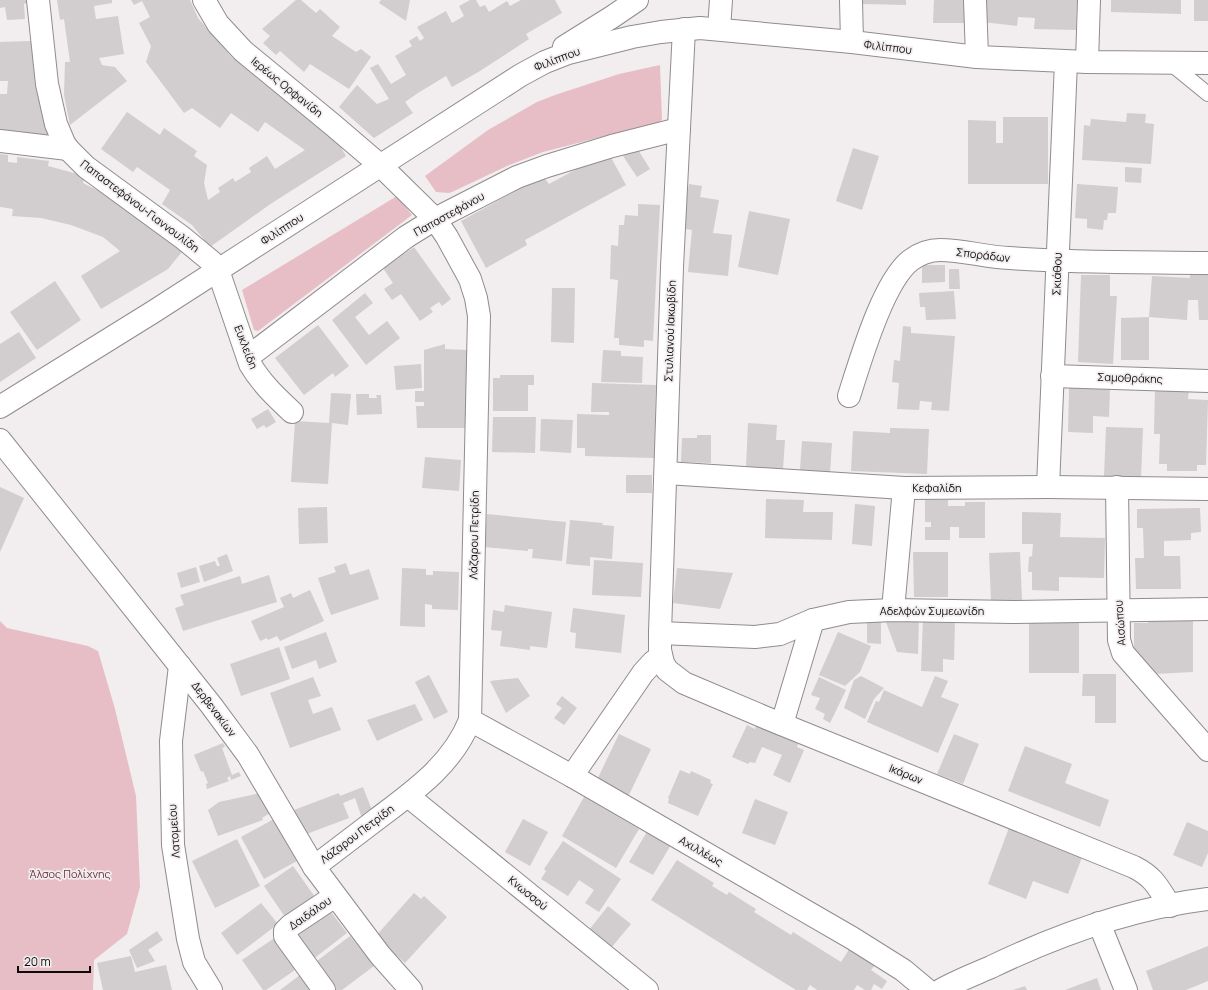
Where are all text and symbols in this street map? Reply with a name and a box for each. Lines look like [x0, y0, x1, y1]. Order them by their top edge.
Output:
street label: Φιλίππου [863, 36, 913, 57]
street label: Φιλίππου [532, 43, 582, 74]
street label: Ιερέως Ορφανίδη [248, 53, 326, 120]
street label: Παπαστεφάνου-Γιαννουλίδη [78, 156, 203, 255]
street label: Παπαστεφάνου [411, 188, 487, 239]
street label: Φιλίππου [257, 209, 306, 248]
street label: Σποράδων [955, 244, 1011, 265]
street label: Σκιάθου [1048, 252, 1065, 296]
street label: Στυλιανού Ιακωβίδη [660, 280, 679, 382]
street label: Ευκλείδη [231, 323, 262, 371]
street label: Σαμοθράκης [1097, 369, 1163, 386]
street label: Κεφαλίδη [912, 480, 962, 495]
street label: Λάζαρου Πετρίδη [465, 490, 482, 580]
street label: Αισώπου [1110, 600, 1129, 646]
street label: Αδελφών Συμεωνίδη [880, 603, 984, 618]
street label: Δερβενακίων [189, 678, 240, 740]
street label: Ικάρων [887, 760, 926, 787]
street label: Λάζαρου Πετρίδη [317, 801, 397, 866]
street label: Λατομείου [164, 804, 183, 859]
street label: Αχιλλέως [677, 832, 726, 869]
park label: Άλσος Πολίχνης [29, 866, 111, 881]
street label: Κνωσσού [505, 872, 551, 913]
street label: Δαιδάλου [285, 892, 334, 933]
scale bar [18, 948, 90, 974]
text: 20 m [24, 953, 51, 970]

